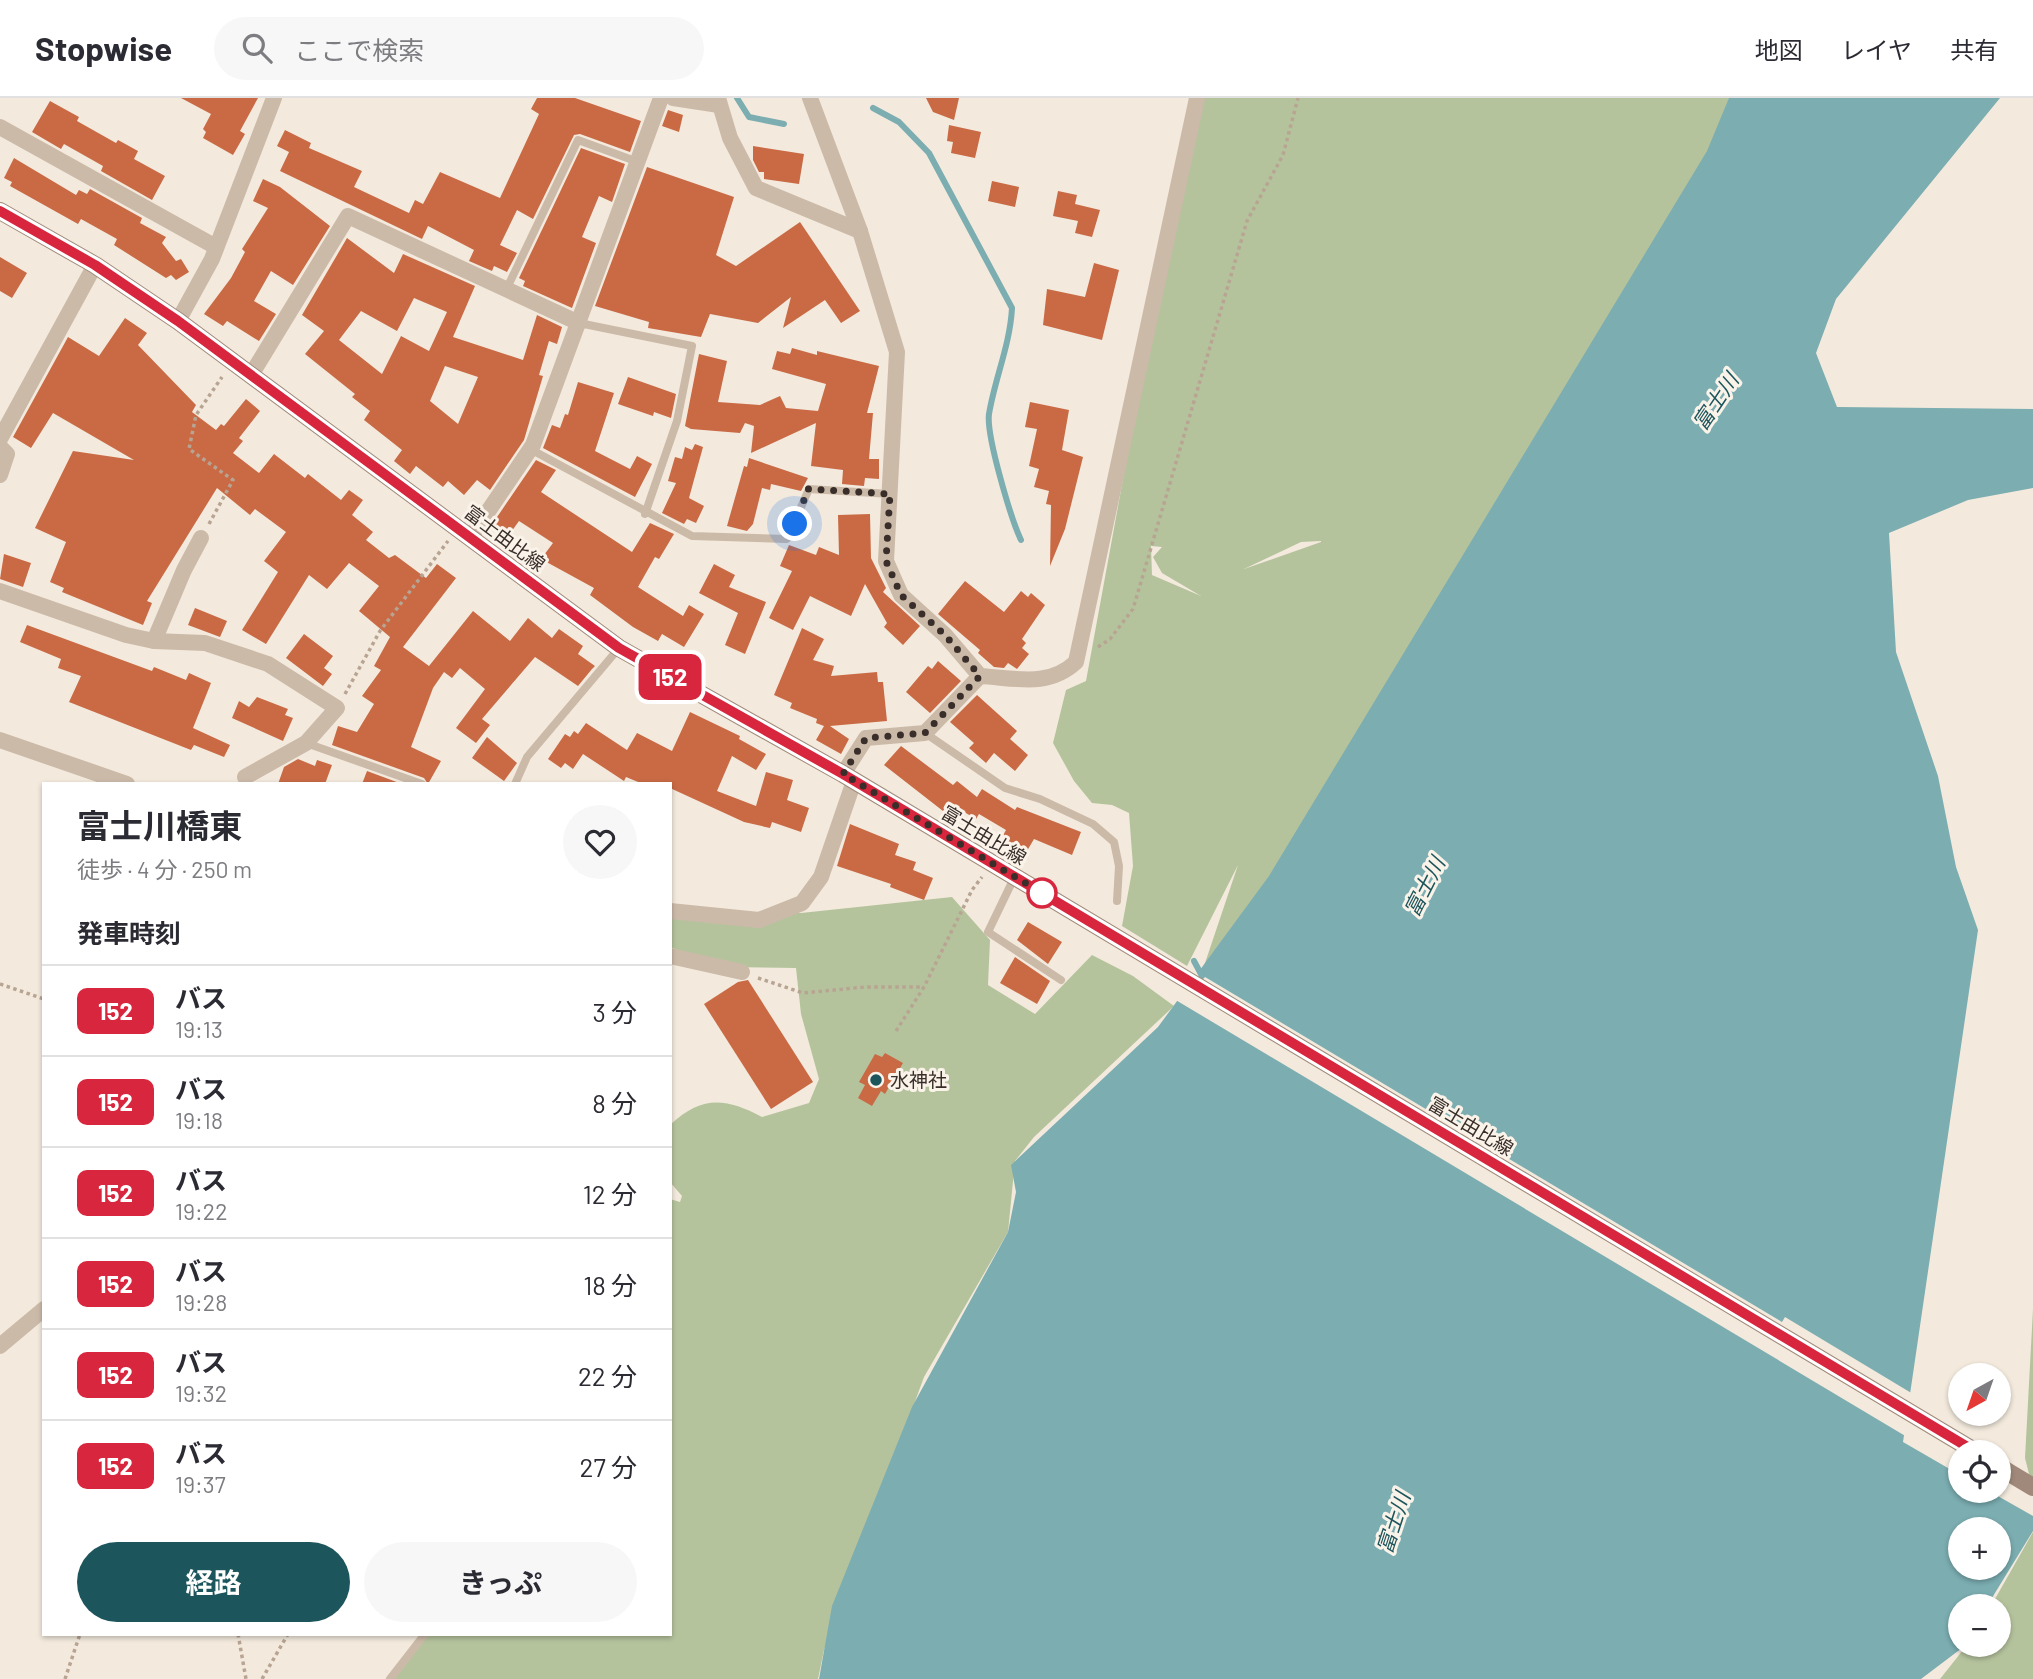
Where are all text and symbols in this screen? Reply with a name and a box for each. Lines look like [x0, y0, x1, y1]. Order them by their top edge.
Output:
search box [214, 17, 704, 80]
text: Stopwise [35, 28, 172, 68]
icon: search [238, 29, 276, 67]
text: ここで検索 [294, 34, 424, 65]
text: 地図 [1755, 35, 1803, 64]
text: レイヤ [1841, 35, 1912, 64]
text: 共有 [1950, 35, 1998, 64]
water label: 富士川 [1687, 366, 1744, 434]
street label: 富士由比線 [460, 500, 550, 575]
your location [777, 506, 812, 541]
line badge: 152 [630, 654, 710, 700]
text: 152 [653, 662, 687, 691]
street label: 富士由比線 [938, 800, 1031, 869]
text: 富士川橋東 [77, 805, 242, 845]
button: heart [563, 805, 637, 879]
water label: 富士川 [1398, 851, 1450, 920]
text: 徒歩 · 4 分 · 250 m [77, 855, 252, 883]
unlabelled marker [1027, 878, 1057, 908]
text: 発車時刻 [77, 917, 181, 948]
text: バス [175, 982, 227, 1013]
text: 152 [98, 996, 133, 1025]
text: 3 分 [592, 996, 637, 1027]
text: 19:13 [175, 1015, 223, 1043]
place label: 水神社 [890, 1068, 947, 1091]
marker: 水神社 [868, 1072, 884, 1088]
text: バス [175, 1073, 227, 1104]
text: 152 [98, 1087, 133, 1116]
text: 8 分 [592, 1087, 637, 1118]
street label: 富士由比線 [1425, 1091, 1518, 1160]
text: 19:18 [175, 1106, 223, 1134]
text: バス [175, 1164, 227, 1195]
text: 152 [98, 1178, 133, 1207]
text: 12 分 [583, 1178, 637, 1209]
text: 19:22 [175, 1197, 228, 1225]
text: バス [175, 1255, 227, 1286]
text: 152 [98, 1269, 133, 1298]
text: 18 分 [583, 1269, 637, 1300]
text: 19:28 [175, 1288, 227, 1316]
text: バス [175, 1346, 227, 1377]
text: 152 [98, 1360, 133, 1389]
text: 22 分 [578, 1360, 637, 1391]
north arrow [1948, 1363, 2011, 1426]
map controls [1948, 1363, 2011, 1657]
text: 19:32 [175, 1379, 227, 1407]
text: バス [175, 1437, 227, 1468]
button: locate [1948, 1440, 2011, 1503]
text: 152 [98, 1451, 133, 1480]
text: 27 分 [580, 1451, 637, 1482]
text: 19:37 [175, 1470, 226, 1498]
water label: 富士川 [1371, 1487, 1415, 1556]
button: + [1948, 1517, 2011, 1580]
button: 経路 [77, 1542, 350, 1622]
button: きっぷ [364, 1542, 637, 1622]
button: − [1948, 1594, 2011, 1657]

